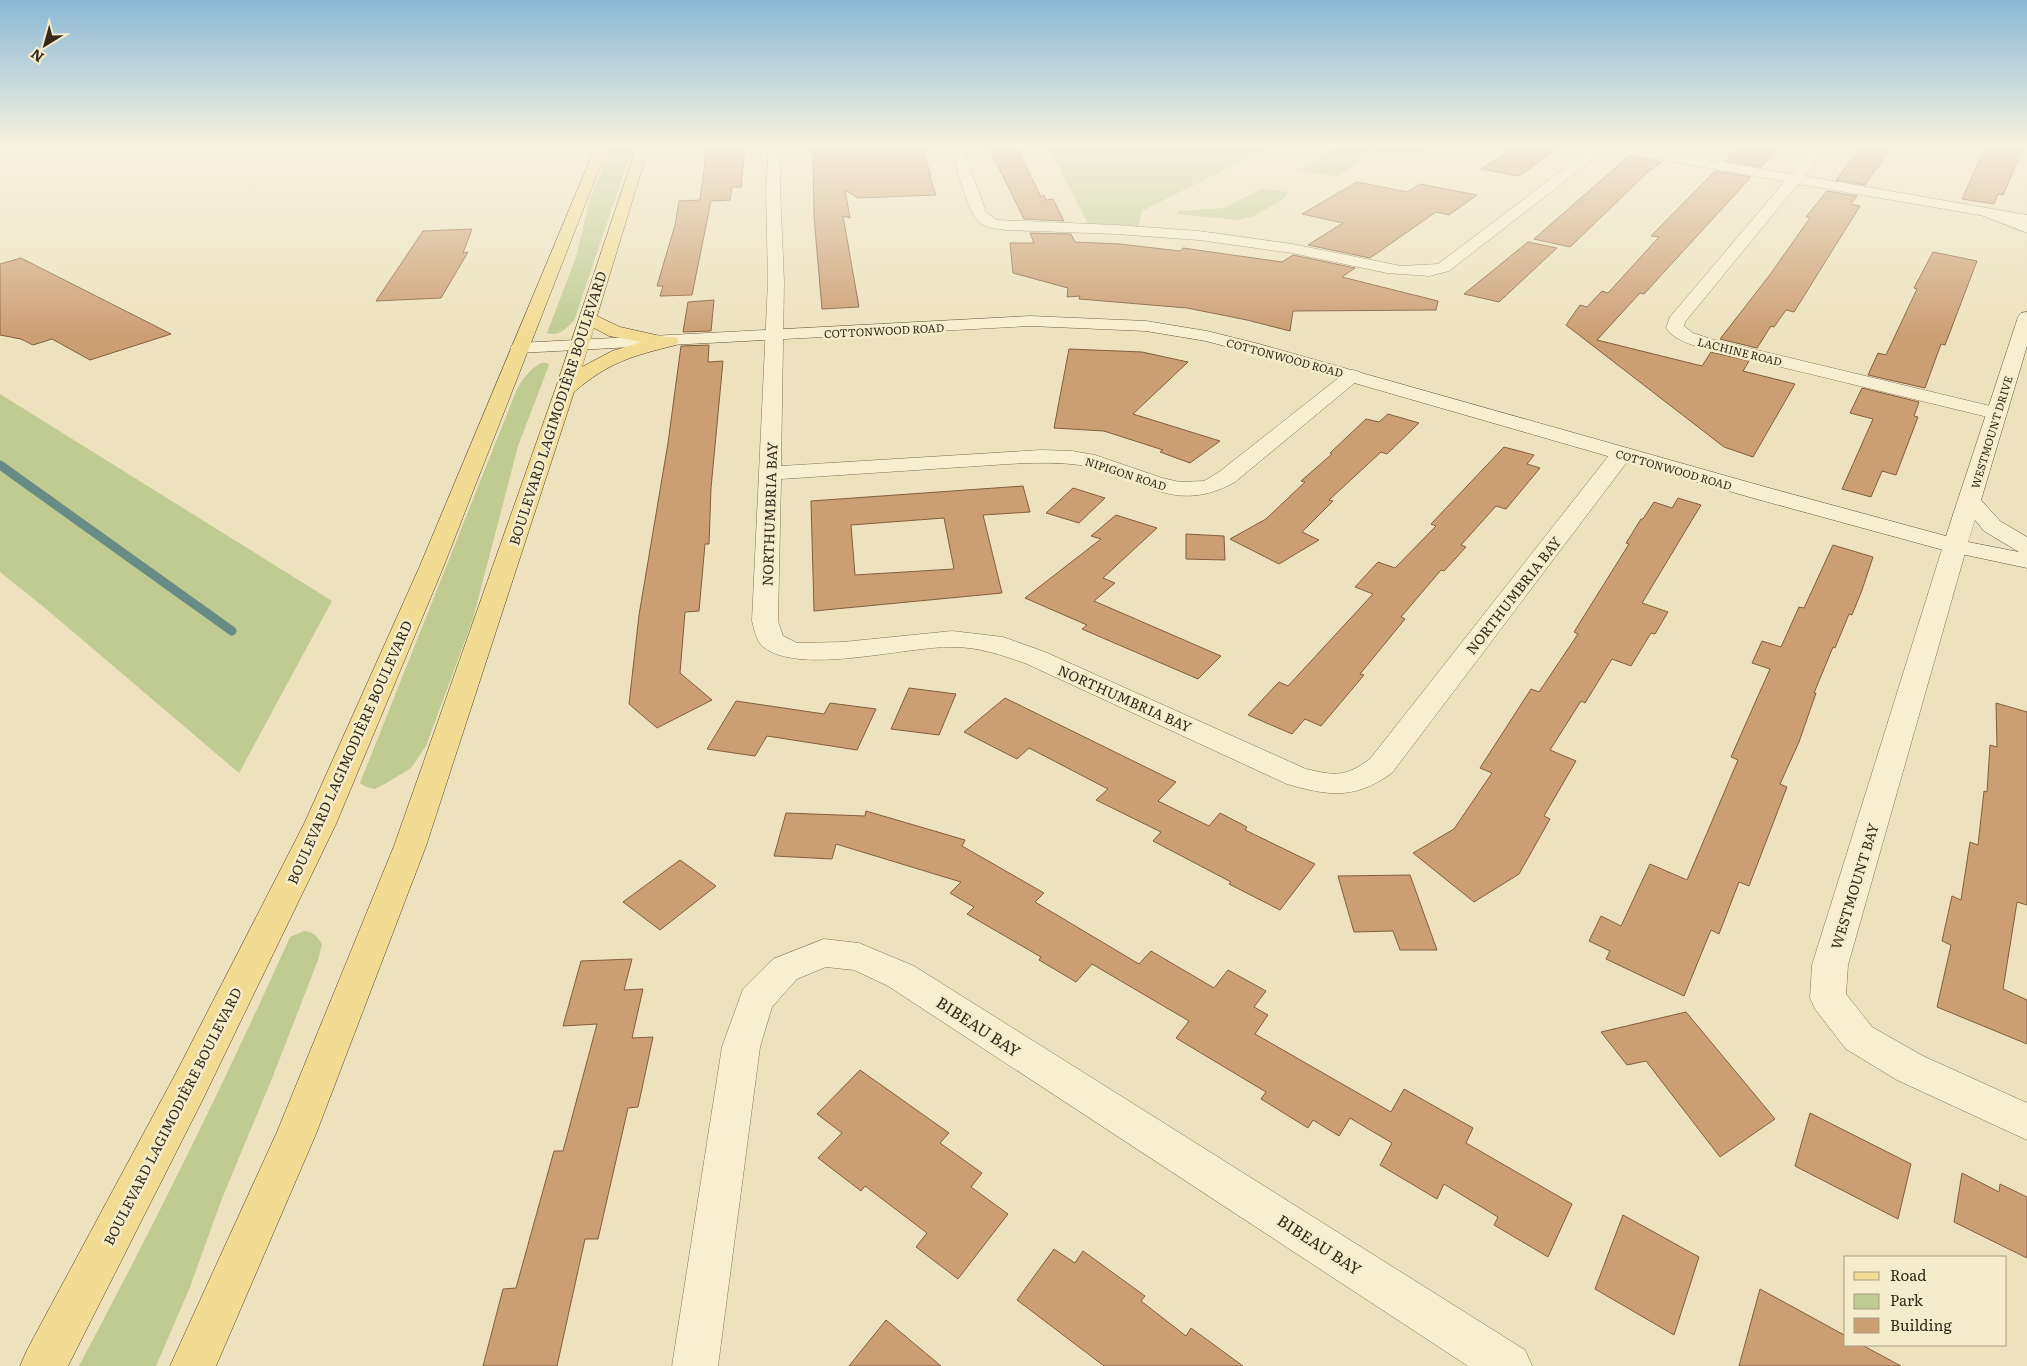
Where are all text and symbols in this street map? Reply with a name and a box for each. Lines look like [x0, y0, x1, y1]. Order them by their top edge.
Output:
north arrow [20, 20, 70, 70]
text: N [26, 45, 47, 68]
street label: BOULEVARD LAGIMODIÈRE BOULEVARD [503, 268, 611, 548]
street label: COTTONWOOD ROAD [824, 319, 944, 341]
street label: LACHINE ROAD [1696, 333, 1784, 369]
street label: COTTONWOOD ROAD [1225, 334, 1345, 380]
street label: WESTMOUNT DRIVE [1966, 374, 2016, 490]
street label: NORTHUMBRIA BAY [756, 441, 782, 587]
street label: COTTONWOOD ROAD [1614, 445, 1734, 493]
street label: NIPIGON ROAD [1083, 452, 1169, 494]
street label: NORTHUMBRIA BAY [1461, 532, 1565, 658]
street label: BOULEVARD LAGIMODIÈRE BOULEVARD [282, 617, 417, 887]
street label: NORTHUMBRIA BAY [1055, 659, 1195, 737]
street label: WESTMOUNT BAY [1825, 821, 1883, 951]
street label: BOULEVARD LAGIMODIÈRE BOULEVARD [98, 983, 246, 1248]
street label: BIBEAU BAY [932, 990, 1026, 1063]
street label: BIBEAU BAY [1273, 1208, 1367, 1281]
legend [1844, 1256, 2007, 1346]
text: Road [1890, 1263, 1926, 1286]
text: Park [1890, 1288, 1924, 1311]
text: Building [1890, 1313, 1952, 1336]

